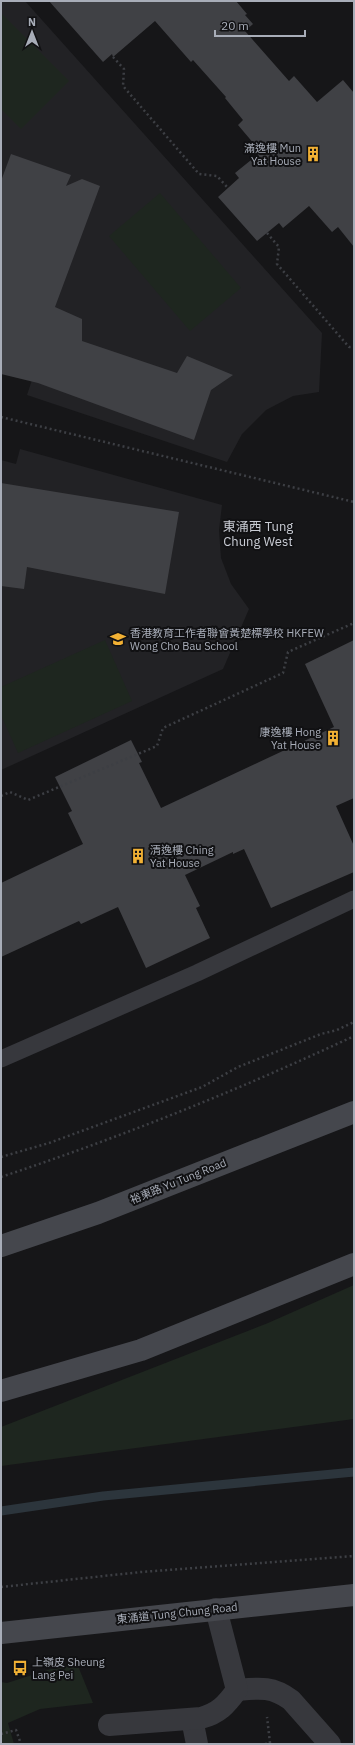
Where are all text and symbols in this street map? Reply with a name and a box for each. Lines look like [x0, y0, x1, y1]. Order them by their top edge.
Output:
north arrow [12, 12, 52, 52]
scale bar [215, 12, 305, 38]
text: N [28, 15, 36, 29]
text: 20 m [221, 18, 249, 33]
place label: 滿逸樓 Mun Yat House [244, 141, 301, 168]
building icon: 滿逸樓 Mun Yat House [304, 145, 322, 163]
district label: 東涌西 Tung Chung West [223, 518, 293, 550]
place label: 香港教育工作者聯會黃楚標學校 HKFEW Wong Cho Bau School [130, 626, 324, 653]
school or university icon: 香港教育工作者聯會黃楚標學校 HKFEW Wong Cho Bau School [109, 630, 127, 648]
place label: 康逸樓 Hong Yat House [259, 725, 321, 752]
building icon: 康逸樓 Hong Yat House [324, 729, 342, 747]
place label: 清逸樓 Ching Yat House [150, 843, 214, 870]
building icon: 清逸樓 Ching Yat House [129, 847, 147, 865]
street label: 裕東路 Yu Tung Road [128, 1155, 228, 1207]
street label: 東涌道 Tung Chung Road [116, 1600, 238, 1626]
place label: 上嶺皮 Sheung Lang Pei [32, 1655, 105, 1682]
bus stop icon: 上嶺皮 Sheung Lang Pei [11, 1659, 29, 1677]

